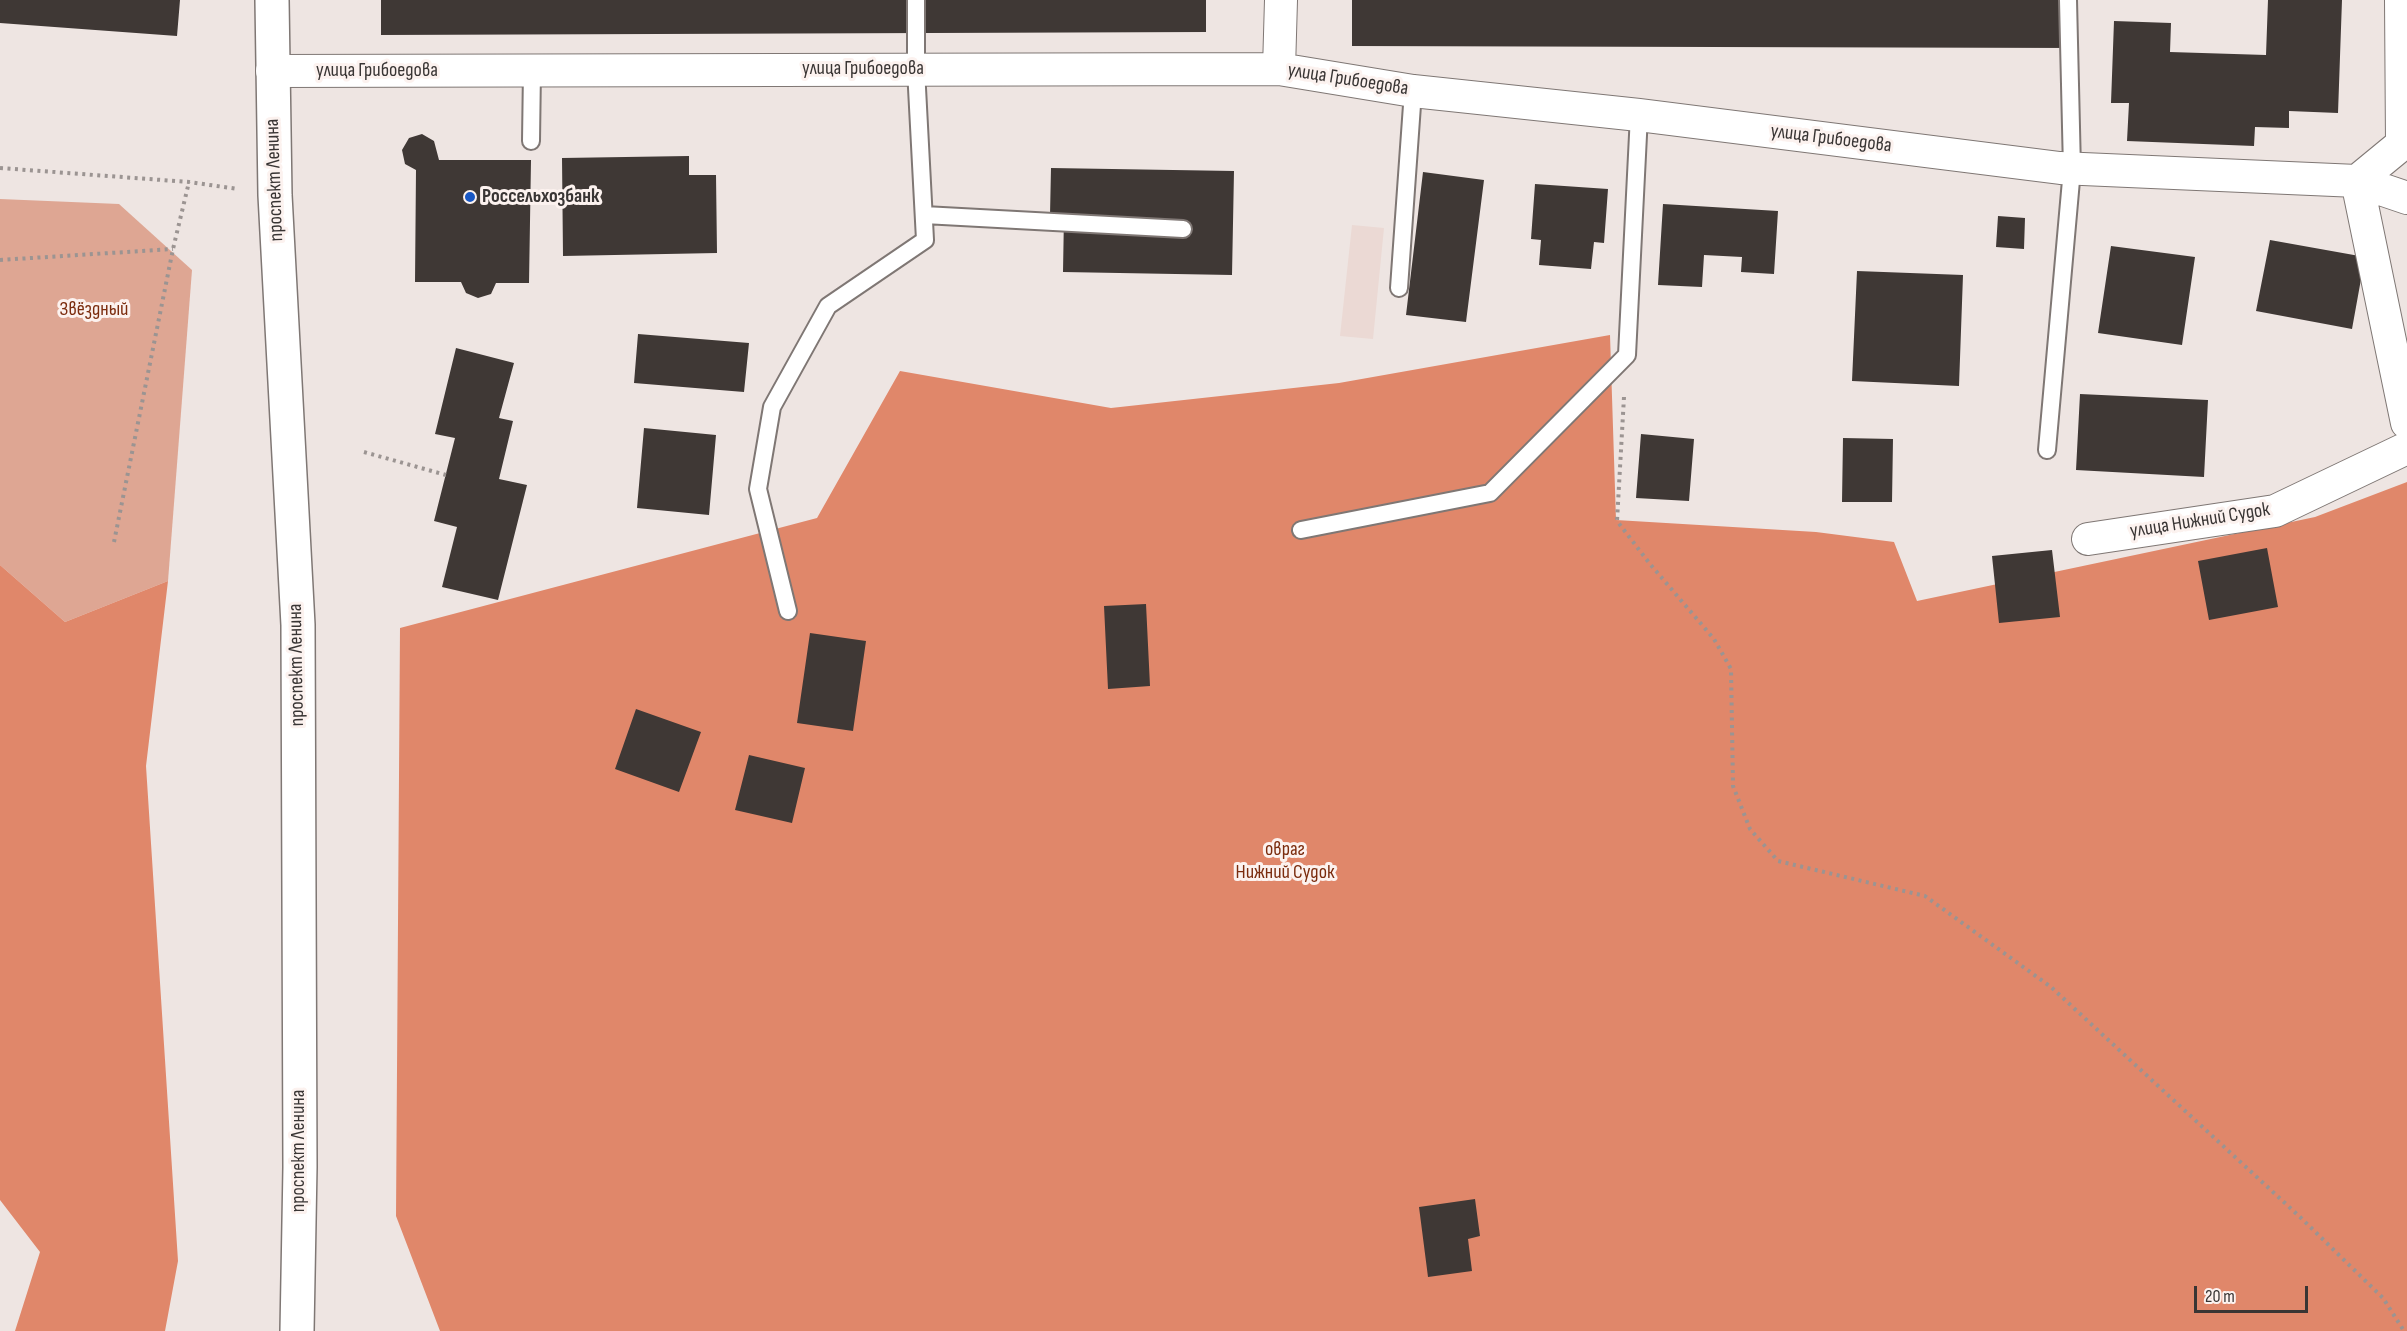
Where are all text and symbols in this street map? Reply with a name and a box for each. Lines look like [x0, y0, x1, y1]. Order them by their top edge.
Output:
street label: улица Грибоедова [802, 57, 924, 81]
street label: улица Грибоедова [316, 59, 438, 83]
street label: улица Грибоедова [1286, 59, 1410, 101]
street label: проспект Ленина [261, 118, 289, 242]
street label: улица Грибоедова [1769, 120, 1893, 158]
place label: Россельхозбанк [482, 185, 599, 209]
marker: Россельхозбанк [463, 190, 477, 204]
park label: Звёздный [60, 298, 128, 322]
street label: улица Нижний Судок [2128, 498, 2272, 544]
street label: проспект Ленина [284, 603, 310, 727]
park label: овраг Нижний Судок [1236, 838, 1334, 885]
street label: проспект Ленина [287, 1090, 311, 1212]
scale bar [2197, 1274, 2311, 1312]
text: 20 m [2205, 1286, 2235, 1307]

